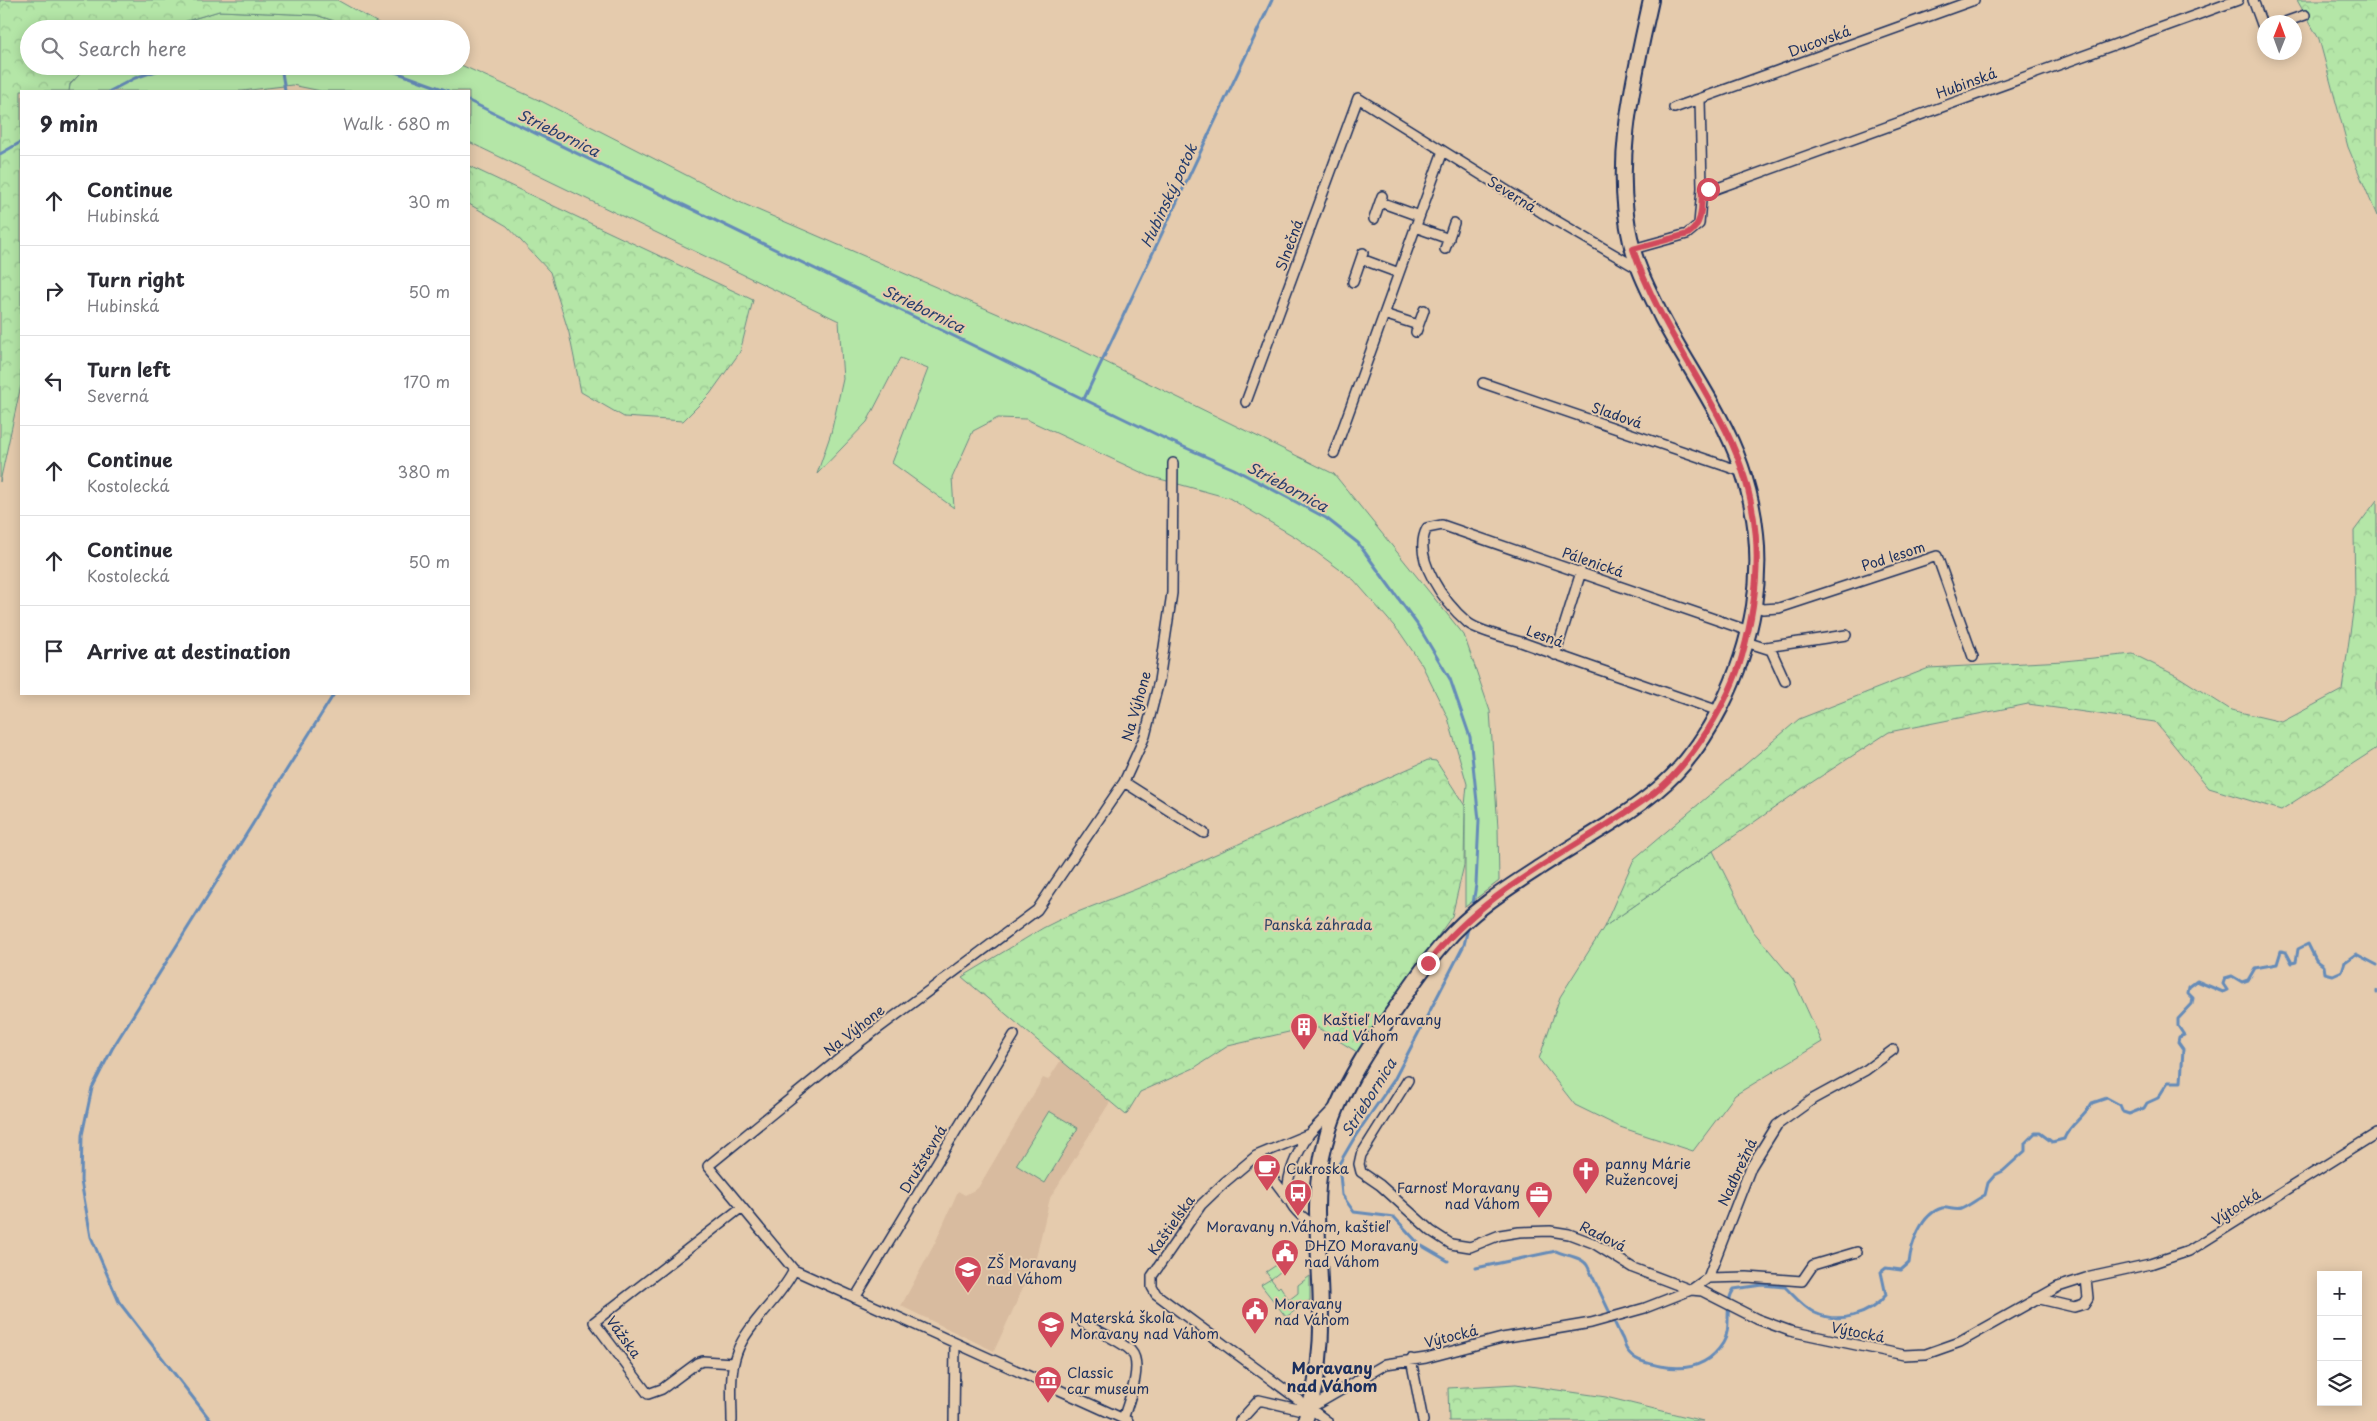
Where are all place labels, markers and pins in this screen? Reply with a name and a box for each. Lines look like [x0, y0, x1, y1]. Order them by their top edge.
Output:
place label: Kaštieľ Moravany nad Váhom [1323, 1009, 1441, 1046]
building icon: Kaštieľ Moravany nad Váhom [1289, 1012, 1319, 1051]
cafe icon: Cukroska [1252, 1153, 1282, 1192]
place label: panny Márie Ružencovej [1605, 1153, 1691, 1190]
church icon: panny Márie Ružencovej [1571, 1156, 1601, 1195]
place label: Cukroska [1286, 1158, 1349, 1179]
place label: Farnosť Moravany nad Váhom [1397, 1177, 1520, 1214]
bus stop icon: Moravany n.Váhom, kaštieľ [1283, 1178, 1313, 1217]
office icon: Farnosť Moravany nad Váhom [1524, 1180, 1554, 1219]
place label: Moravany n.Váhom, kaštieľ [1206, 1216, 1391, 1237]
place label: DHZO Moravany nad Váhom [1304, 1235, 1419, 1272]
public building icon: DHZO Moravany nad Váhom [1270, 1238, 1300, 1277]
place label: ZŠ Moravany nad Váhom [987, 1252, 1077, 1289]
school or university icon: ZŠ Moravany nad Váhom [953, 1255, 983, 1294]
place label: Moravany nad Váhom [1274, 1293, 1350, 1330]
public building icon: Moravany nad Váhom [1240, 1296, 1270, 1335]
place label: Materská škola Moravany nad Váhom [1070, 1307, 1219, 1344]
school or university icon: Materská škola Moravany nad Váhom [1036, 1310, 1066, 1349]
place label: Classic car museum [1067, 1362, 1149, 1399]
museum icon: Classic car museum [1033, 1365, 1063, 1404]

